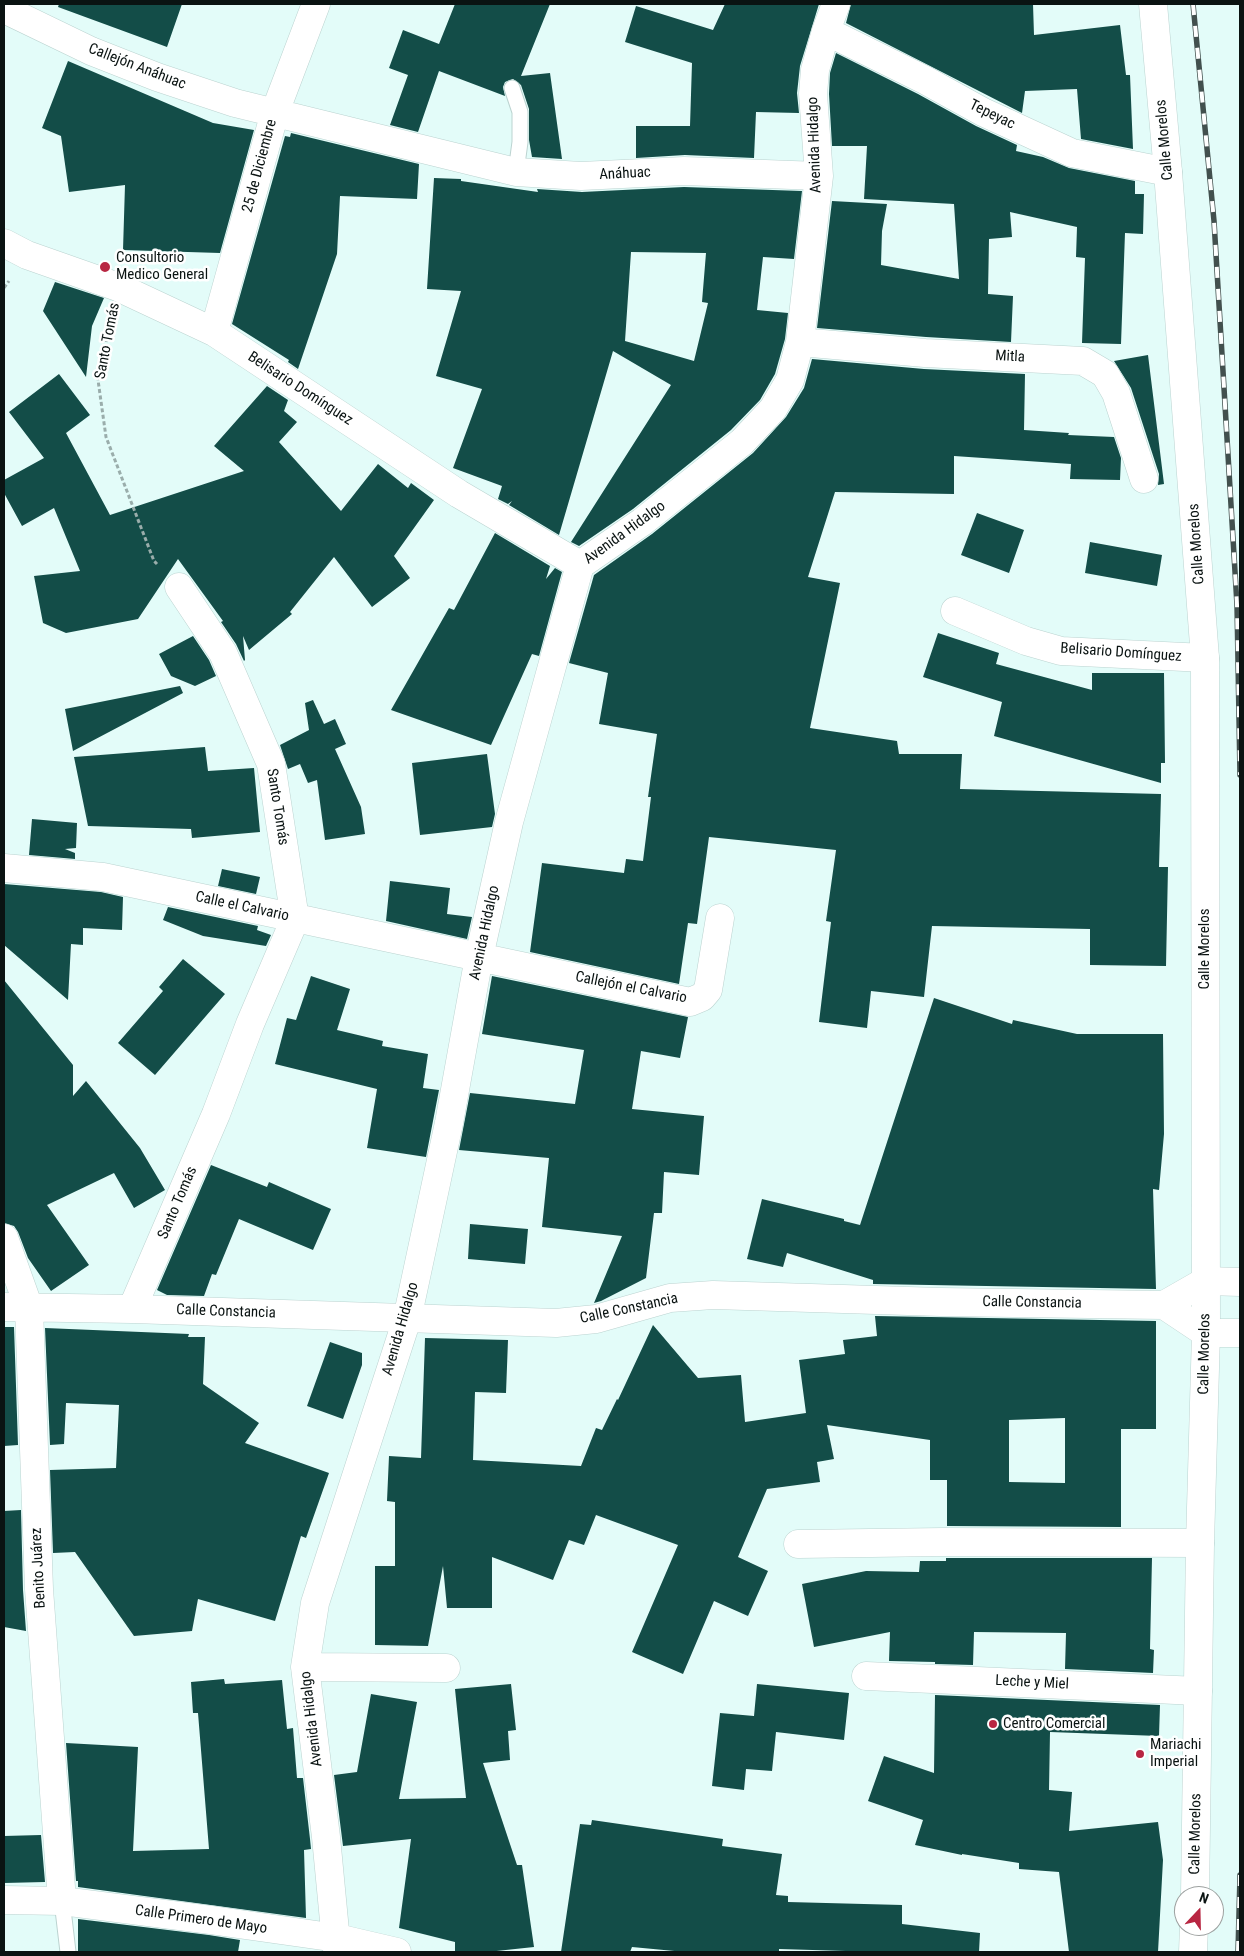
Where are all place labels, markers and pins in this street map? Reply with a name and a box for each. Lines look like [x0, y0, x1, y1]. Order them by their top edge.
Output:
place label: Consultorio Medico General [116, 249, 208, 284]
marker: Consultorio Medico General [98, 260, 112, 274]
place label: Centro Comercial [1003, 1715, 1105, 1733]
marker: Centro Comercial [987, 1718, 999, 1730]
place label: Mariachi Imperial [1150, 1736, 1201, 1771]
marker: Mariachi Imperial [1134, 1748, 1146, 1760]

